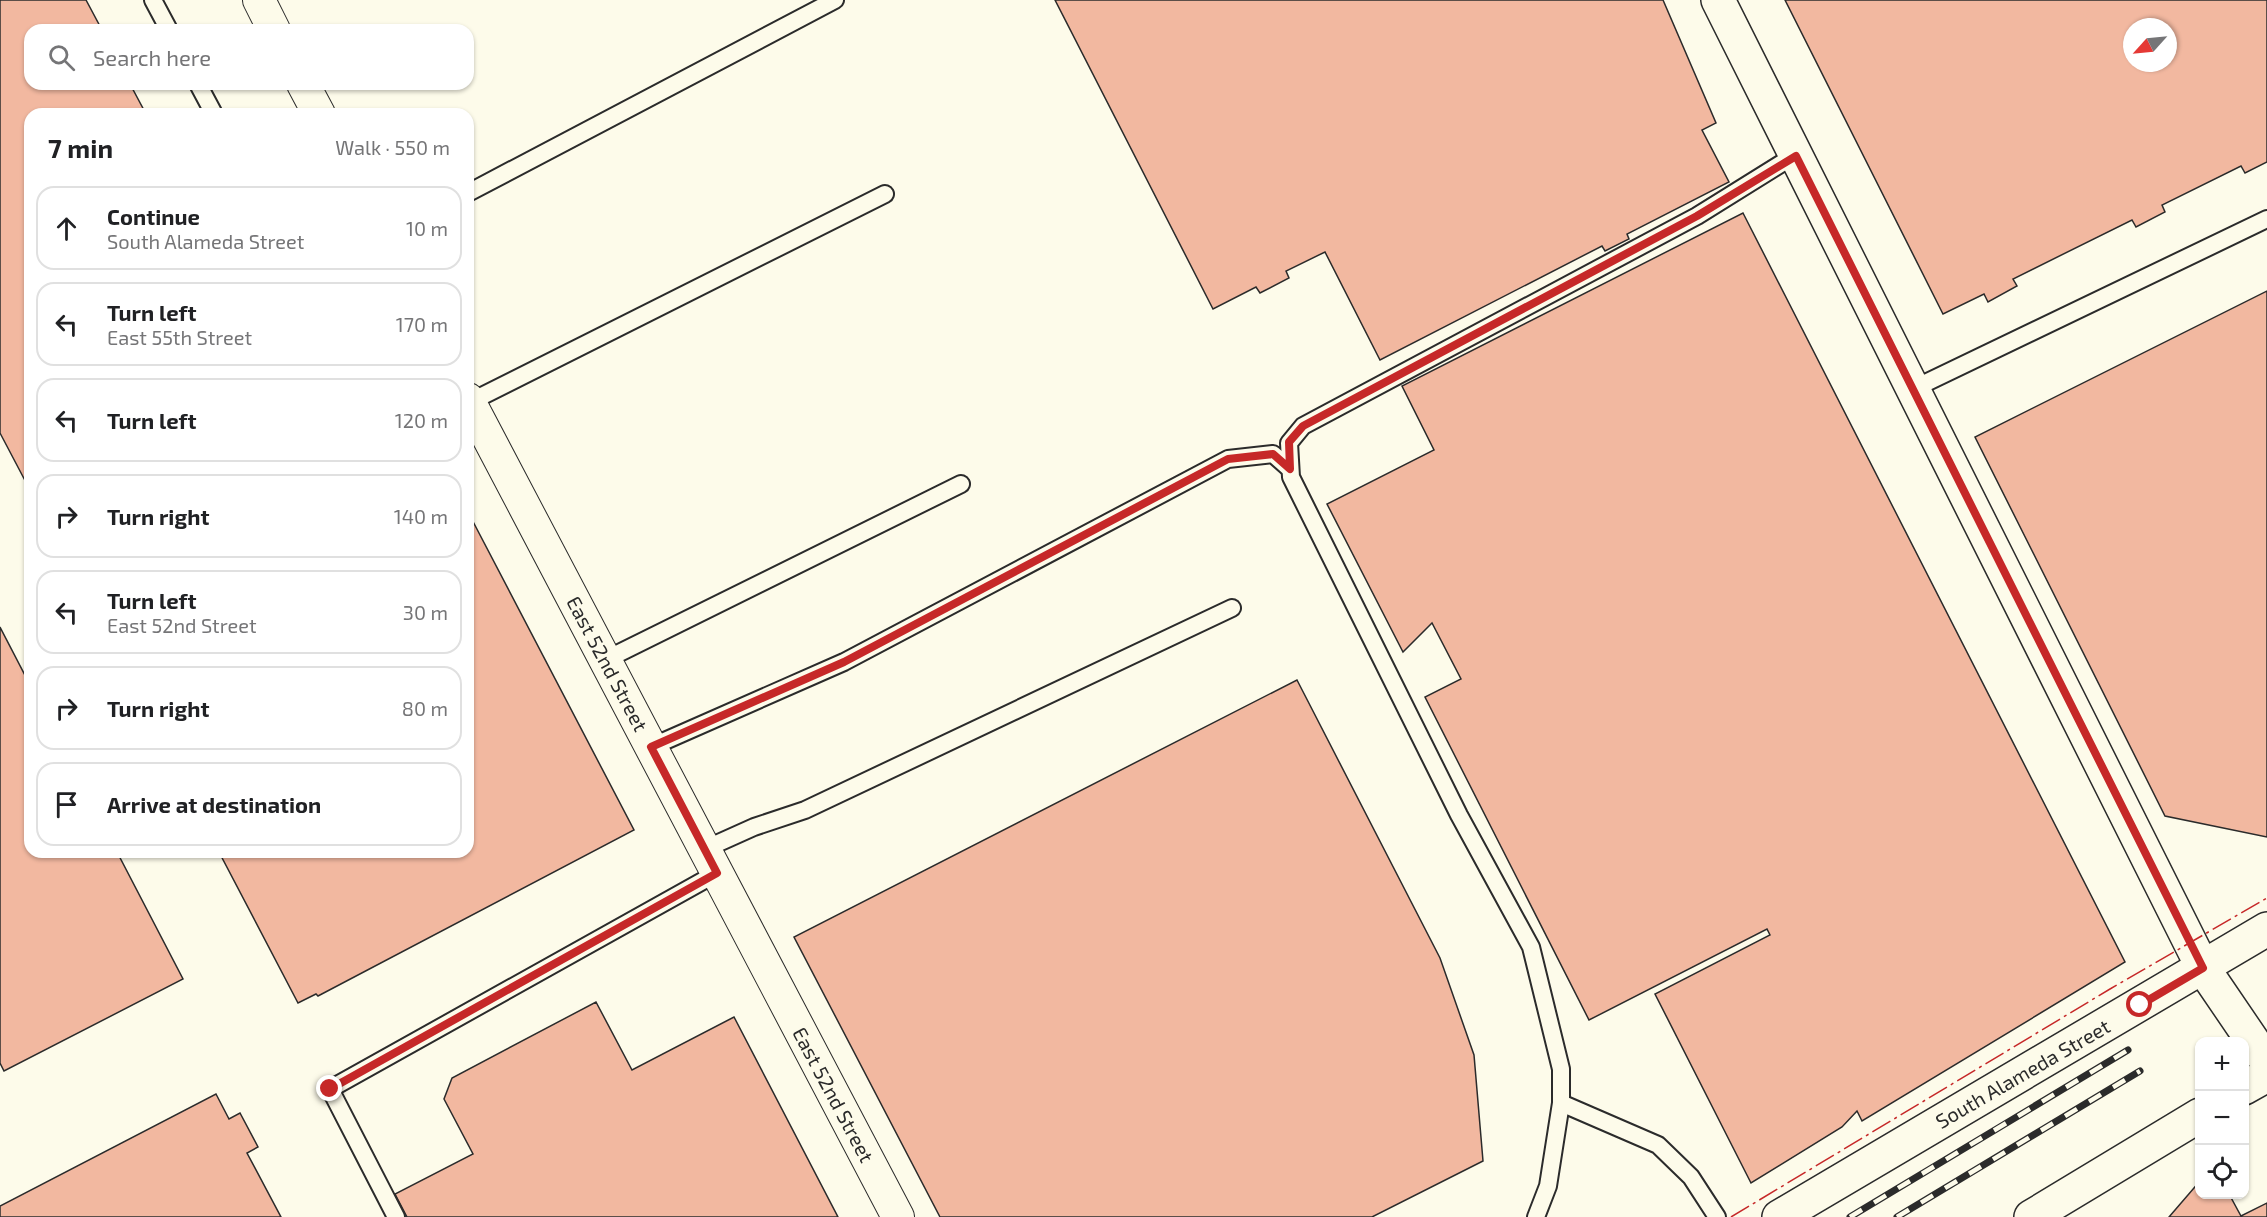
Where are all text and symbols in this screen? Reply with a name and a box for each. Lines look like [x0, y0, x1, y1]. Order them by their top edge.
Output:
north arrow [2123, 18, 2177, 72]
search box [24, 24, 474, 90]
icon: search [45, 41, 78, 74]
text: Search here [93, 44, 211, 70]
text: 7 min [48, 132, 113, 163]
text: Walk · 550 m [335, 135, 450, 159]
text: Continue [107, 203, 200, 229]
icon: ahead [50, 212, 83, 245]
text: 10 m [406, 216, 448, 240]
text: South Alameda Street [107, 229, 304, 253]
text: Turn left [107, 299, 196, 325]
icon: left [50, 308, 83, 341]
text: 170 m [396, 312, 448, 336]
text: East 55th Street [107, 325, 252, 349]
icon: left [50, 404, 83, 437]
text: Turn left [107, 407, 196, 433]
text: 120 m [395, 408, 448, 432]
icon: right [50, 500, 83, 533]
text: Turn right [107, 503, 209, 529]
text: 140 m [394, 504, 448, 528]
text: Turn left [107, 587, 196, 613]
street label: East 52nd Street [562, 592, 654, 735]
icon: left [50, 596, 83, 629]
text: 30 m [403, 600, 448, 624]
text: East 52nd Street [107, 613, 257, 637]
icon: right [50, 692, 83, 725]
text: Turn right [107, 695, 209, 721]
text: 80 m [402, 696, 448, 720]
icon: arrive [50, 788, 83, 821]
text: Arrive at destination [107, 791, 321, 817]
route start [2126, 991, 2152, 1017]
street label: South Alameda Street [1931, 1013, 2114, 1133]
street label: East 52nd Street [788, 1023, 880, 1166]
map controls [2195, 1037, 2249, 1199]
button: + [2195, 1037, 2249, 1091]
route end [316, 1075, 342, 1101]
button: − [2195, 1091, 2249, 1145]
button: locate [2195, 1145, 2249, 1199]

